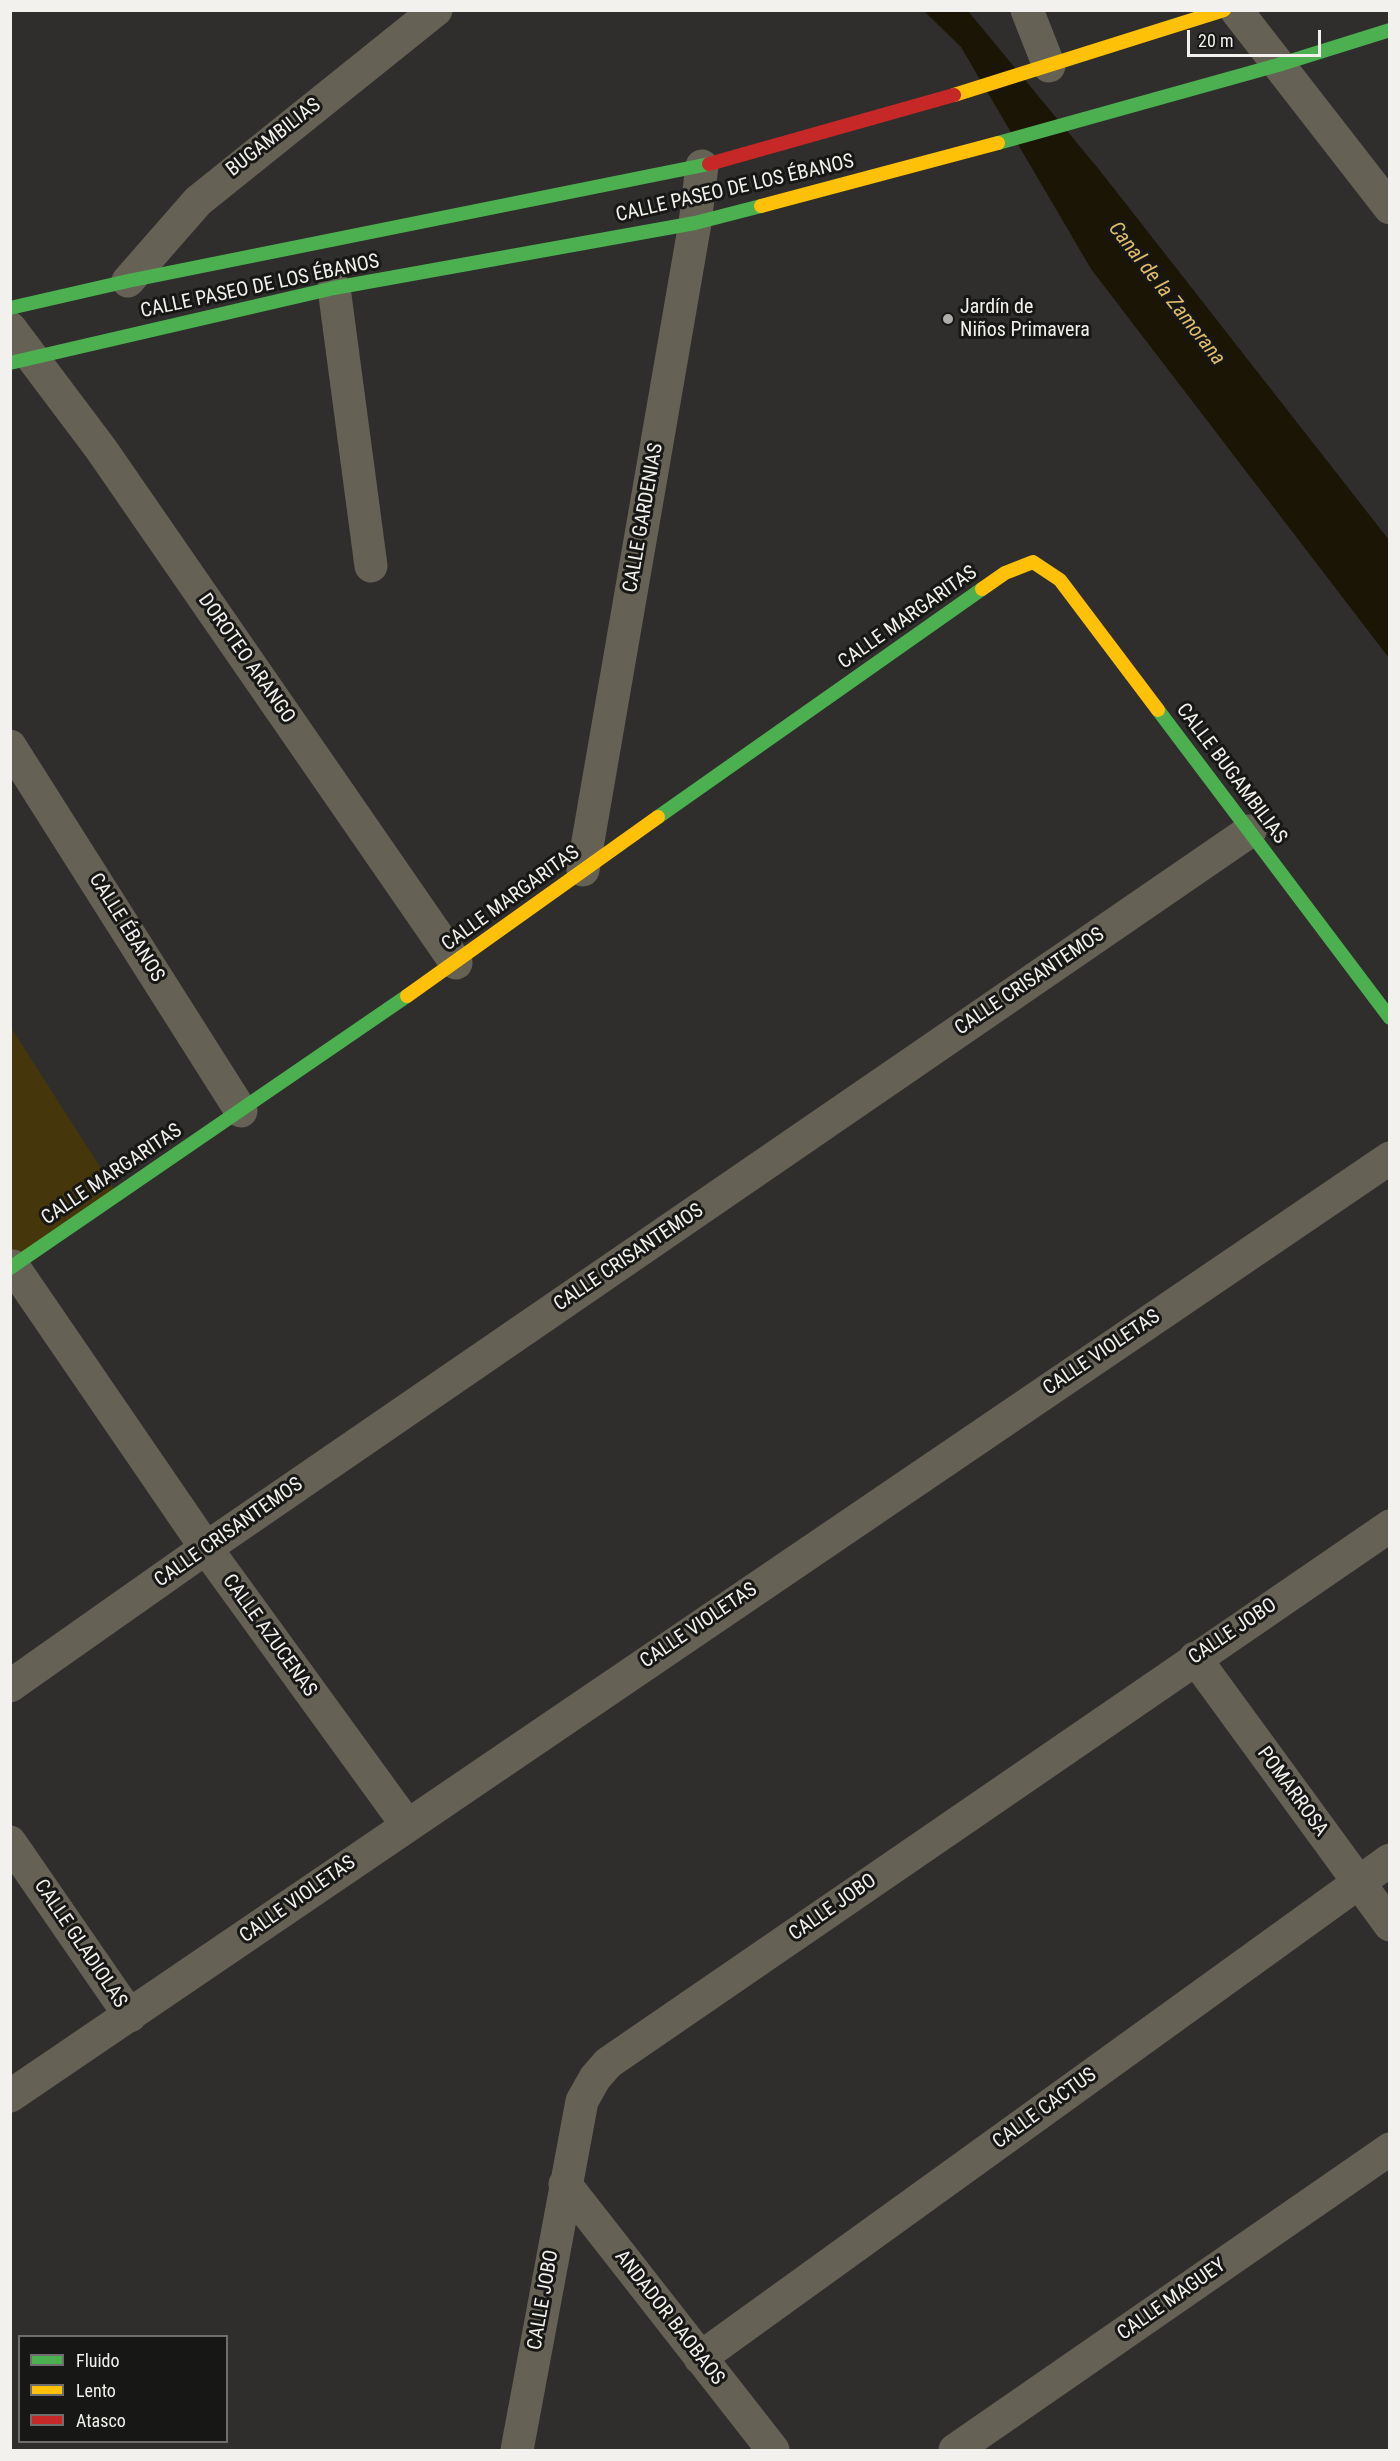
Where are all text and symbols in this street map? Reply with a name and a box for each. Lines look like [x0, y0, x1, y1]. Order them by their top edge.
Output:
scale bar [1190, 18, 1324, 56]
text: 20 m [1198, 30, 1233, 51]
street label: BUGAMBILIAS [222, 94, 326, 182]
street label: CALLE PASEO DE LOS ÉBANOS [614, 150, 856, 228]
water label: Canal de la Zamorana [1102, 217, 1230, 371]
street label: CALLE PASEO DE LOS ÉBANOS [138, 250, 382, 324]
place label: Jardín de Niños Primavera [960, 296, 1090, 343]
marker: Jardín de Niños Primavera [941, 312, 955, 326]
street label: CALLE GARDENIAS [619, 441, 669, 595]
street label: CALLE MARGARITAS [834, 561, 982, 675]
street label: DOROTEO ARANGO [192, 590, 300, 728]
street label: CALLE BUGAMBILIAS [1170, 699, 1292, 849]
street label: CALLE MARGARITAS [438, 841, 584, 957]
street label: CALLE ÉBANOS [83, 869, 169, 987]
street label: CALLE CRISANTEMOS [951, 923, 1109, 1041]
street label: CALLE MARGARITAS [37, 1119, 187, 1231]
street label: CALLE CRISANTEMOS [550, 1199, 708, 1317]
street label: CALLE VIOLETAS [1039, 1305, 1165, 1401]
street label: CALLE CRISANTEMOS [150, 1473, 308, 1593]
street label: CALLE AZUCENAS [217, 1570, 321, 1702]
street label: CALLE VIOLETAS [636, 1578, 762, 1674]
street label: CALLE JOBO [1184, 1594, 1282, 1670]
street label: POMARROSA [1251, 1742, 1333, 1842]
street label: CALLE VIOLETAS [235, 1851, 361, 1949]
street label: CALLE JOBO [785, 1869, 881, 1947]
street label: CALLE GLADIOLAS [28, 1875, 132, 2013]
street label: CALLE CACTUS [988, 2063, 1102, 2155]
street label: ANDADOR BAOBAOS [609, 2246, 729, 2390]
street label: CALLE JOBO [523, 2248, 565, 2352]
street label: CALLE MAGUEY [1113, 2254, 1231, 2346]
legend [18, 2335, 228, 2443]
text: Fluido [76, 2350, 120, 2371]
text: Lento [76, 2380, 116, 2401]
text: Atasco [76, 2410, 126, 2431]

